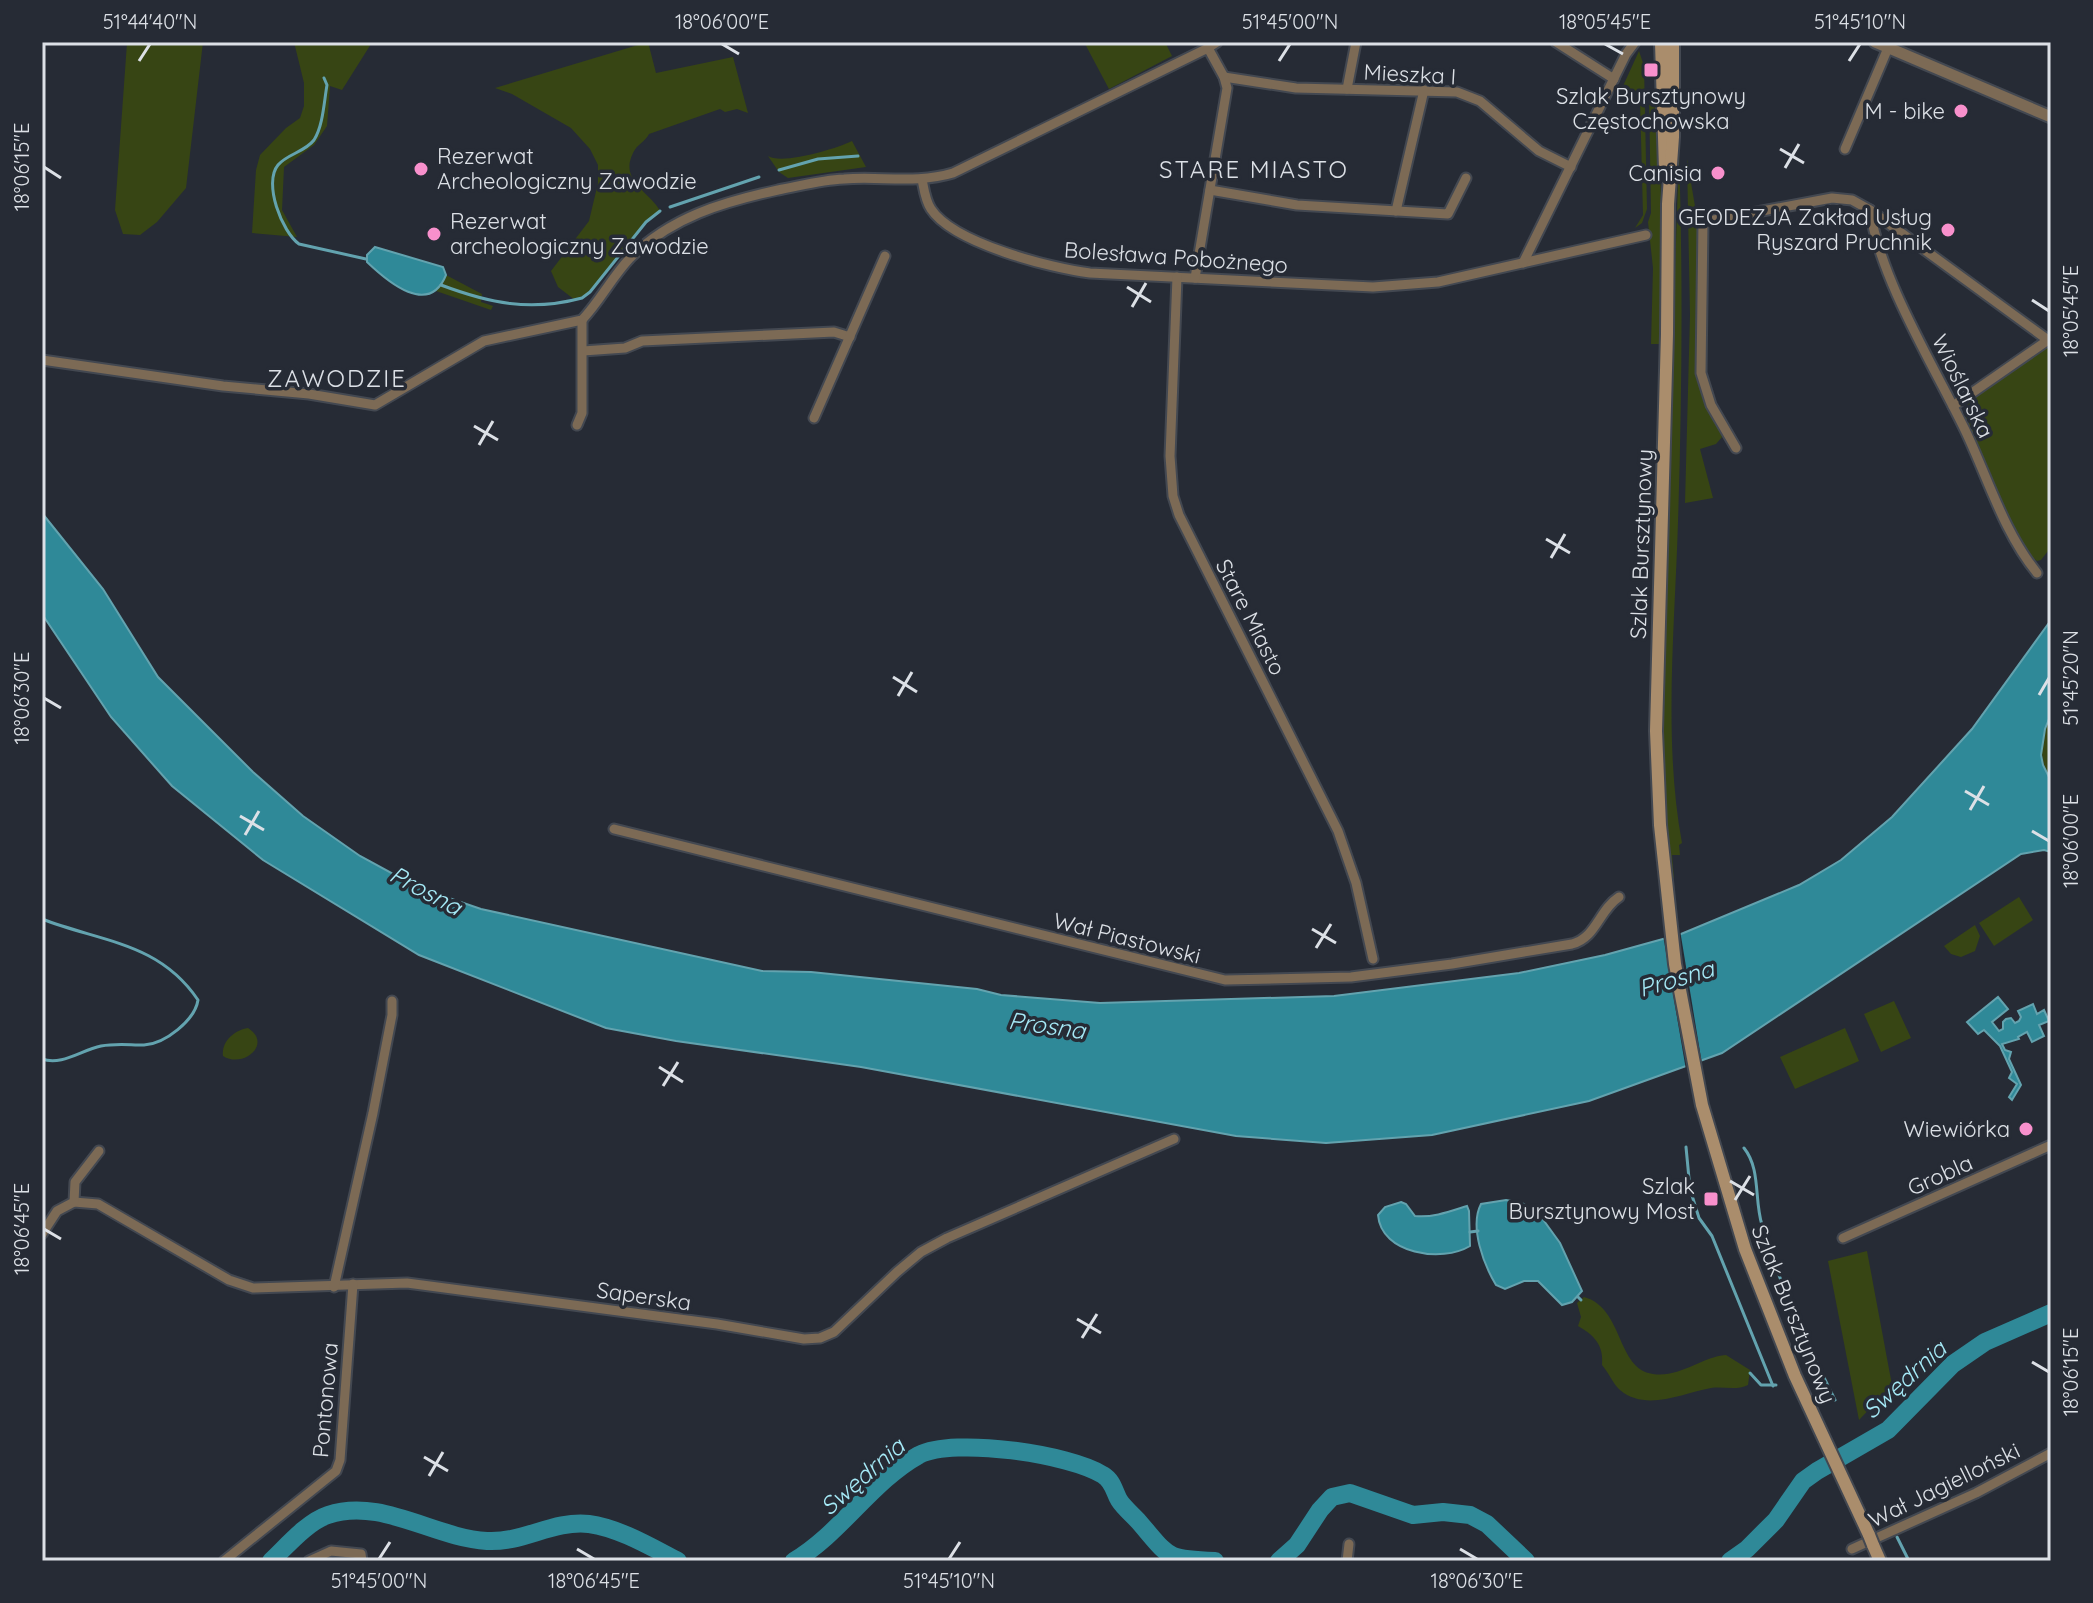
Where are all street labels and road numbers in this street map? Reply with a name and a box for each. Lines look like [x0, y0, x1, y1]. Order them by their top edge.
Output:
street label: Mieszka I [1363, 58, 1457, 90]
street label: Bolesława Pobożnego [1063, 235, 1289, 279]
street label: Wioślarska [1926, 330, 2000, 442]
street label: Szlak Bursztynowy [1624, 448, 1658, 640]
street label: Stare Miasto [1210, 554, 1292, 680]
street label: Wał Piastowski [1050, 906, 1204, 970]
street label: Grobla [1903, 1148, 1977, 1202]
street label: Szlak Bursztynowy [1745, 1221, 1843, 1407]
street label: Saperska [595, 1276, 693, 1316]
street label: Pontonowa [306, 1341, 344, 1459]
street label: Wał Jagielloński [1864, 1436, 2024, 1534]

